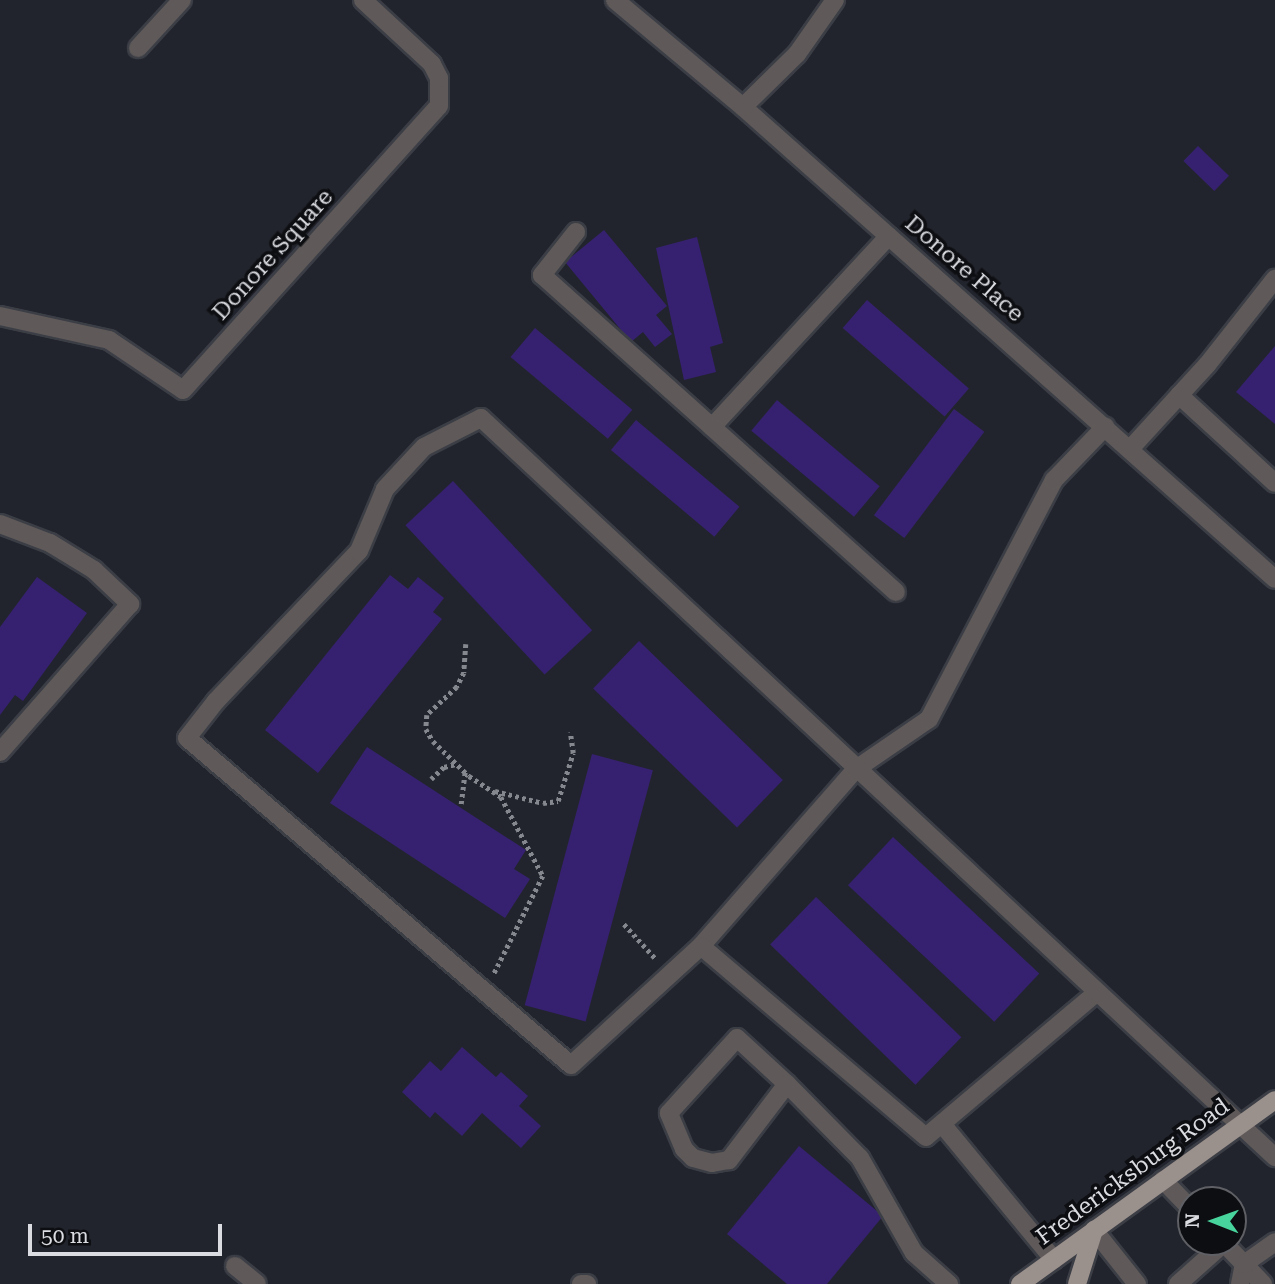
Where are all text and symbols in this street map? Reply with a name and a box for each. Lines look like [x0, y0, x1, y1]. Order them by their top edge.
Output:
street label: Donore Square [207, 184, 339, 326]
street label: Donore Place [899, 210, 1029, 328]
street label: Fredericksburg Road [1031, 1093, 1235, 1251]
north arrow [1177, 1186, 1247, 1256]
scale bar [32, 1210, 226, 1254]
text: N [1181, 1213, 1204, 1228]
text: 50 m [41, 1224, 89, 1248]

